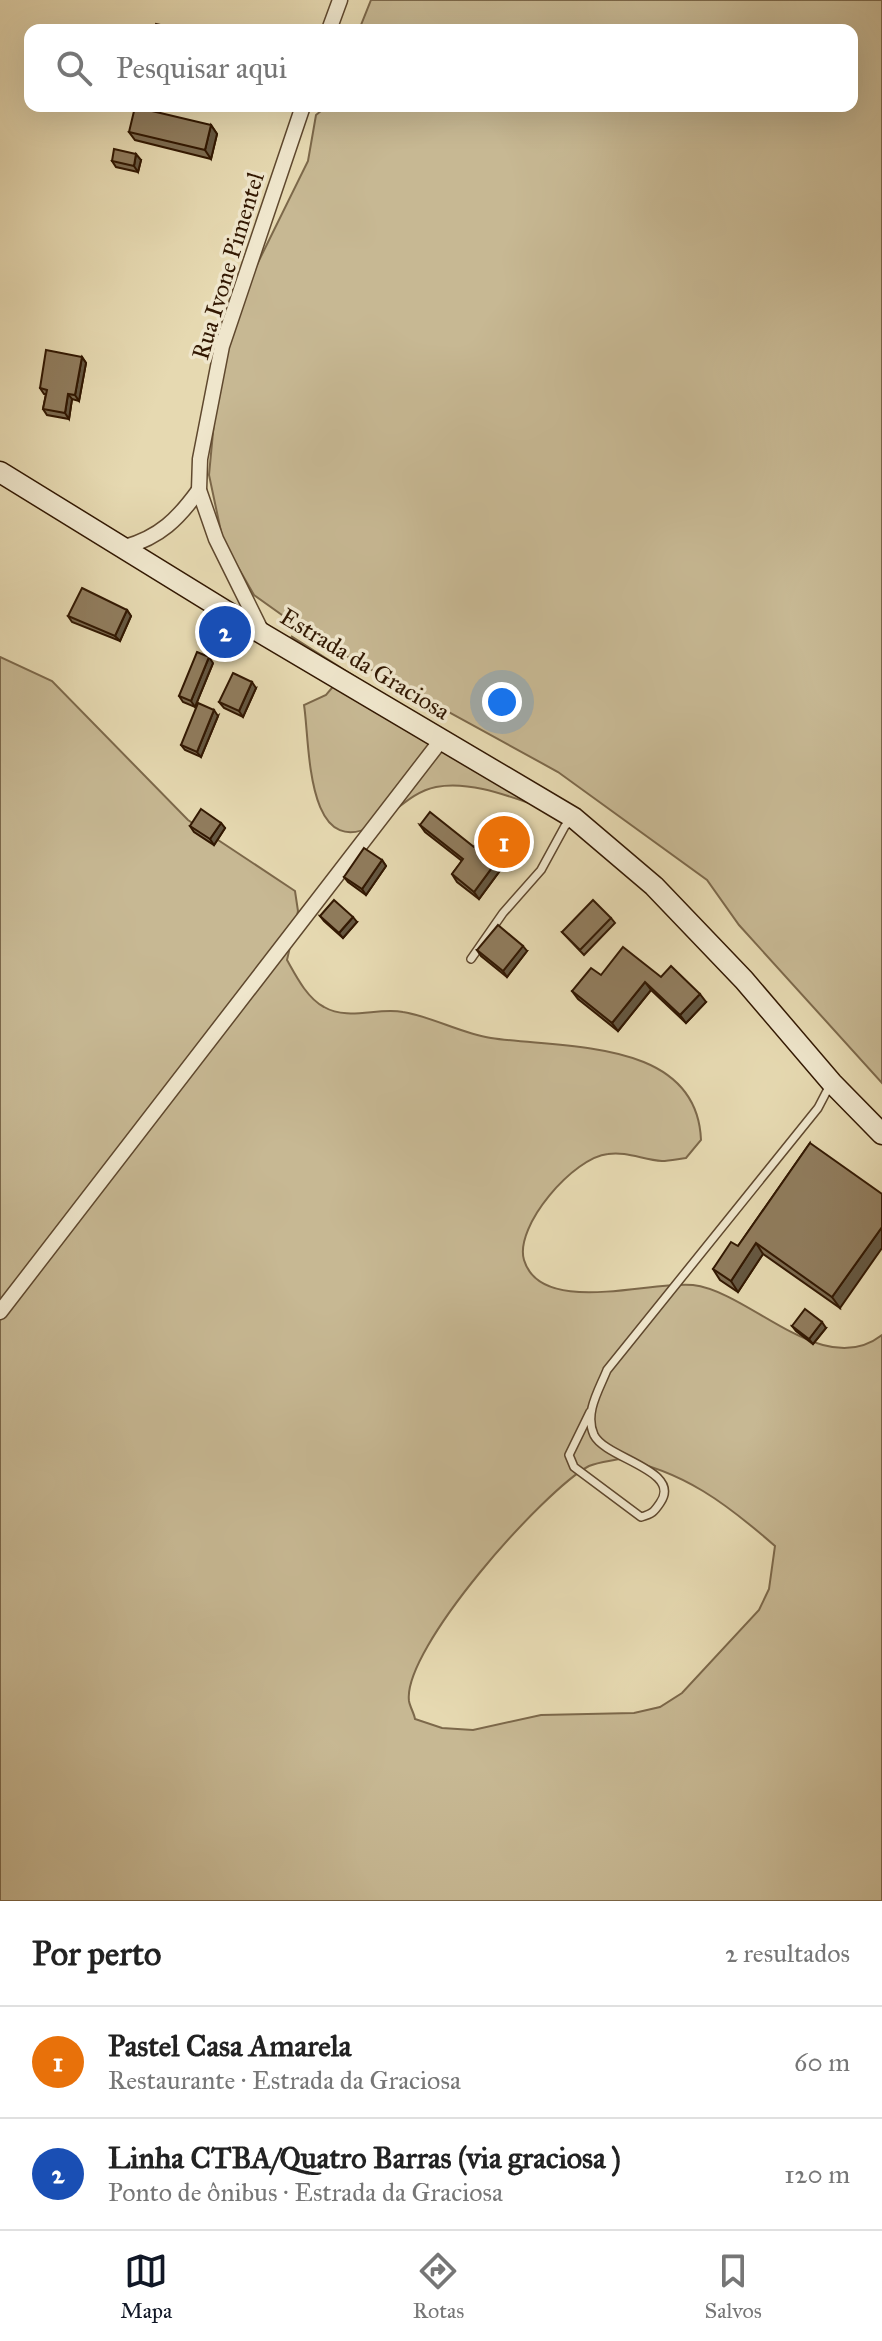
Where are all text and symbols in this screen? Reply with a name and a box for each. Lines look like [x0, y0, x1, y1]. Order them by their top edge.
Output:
search box [24, 24, 858, 112]
icon: search [52, 46, 96, 90]
text: Pesquisar aqui [116, 50, 287, 86]
street label: Rua Ivone Pimentel [185, 168, 271, 363]
pin: 2 [199, 602, 251, 662]
street label: Estrada da Graciosa [275, 602, 456, 727]
your location [482, 682, 522, 722]
pin: 1 [478, 812, 530, 872]
text: Por perto [32, 1933, 161, 1974]
text: 2 resultados [725, 1937, 850, 1969]
text: Pastel Casa Amarela [108, 2028, 352, 2064]
text: 1 [53, 2046, 63, 2078]
text: 60 m [794, 2046, 850, 2078]
text: Restaurante · Estrada da Graciosa [108, 2064, 461, 2096]
text: Linha CTBA/Quatro Barras (via graciosa ) [108, 2140, 621, 2176]
text: 2 [52, 2158, 64, 2190]
text: 120 m [784, 2158, 850, 2190]
text: Ponto de ônibus · Estrada da Graciosa [108, 2176, 503, 2208]
tab: Mapa [120, 2249, 172, 2324]
tab: Rotas [413, 2249, 464, 2324]
tab: Salvos [705, 2249, 762, 2324]

